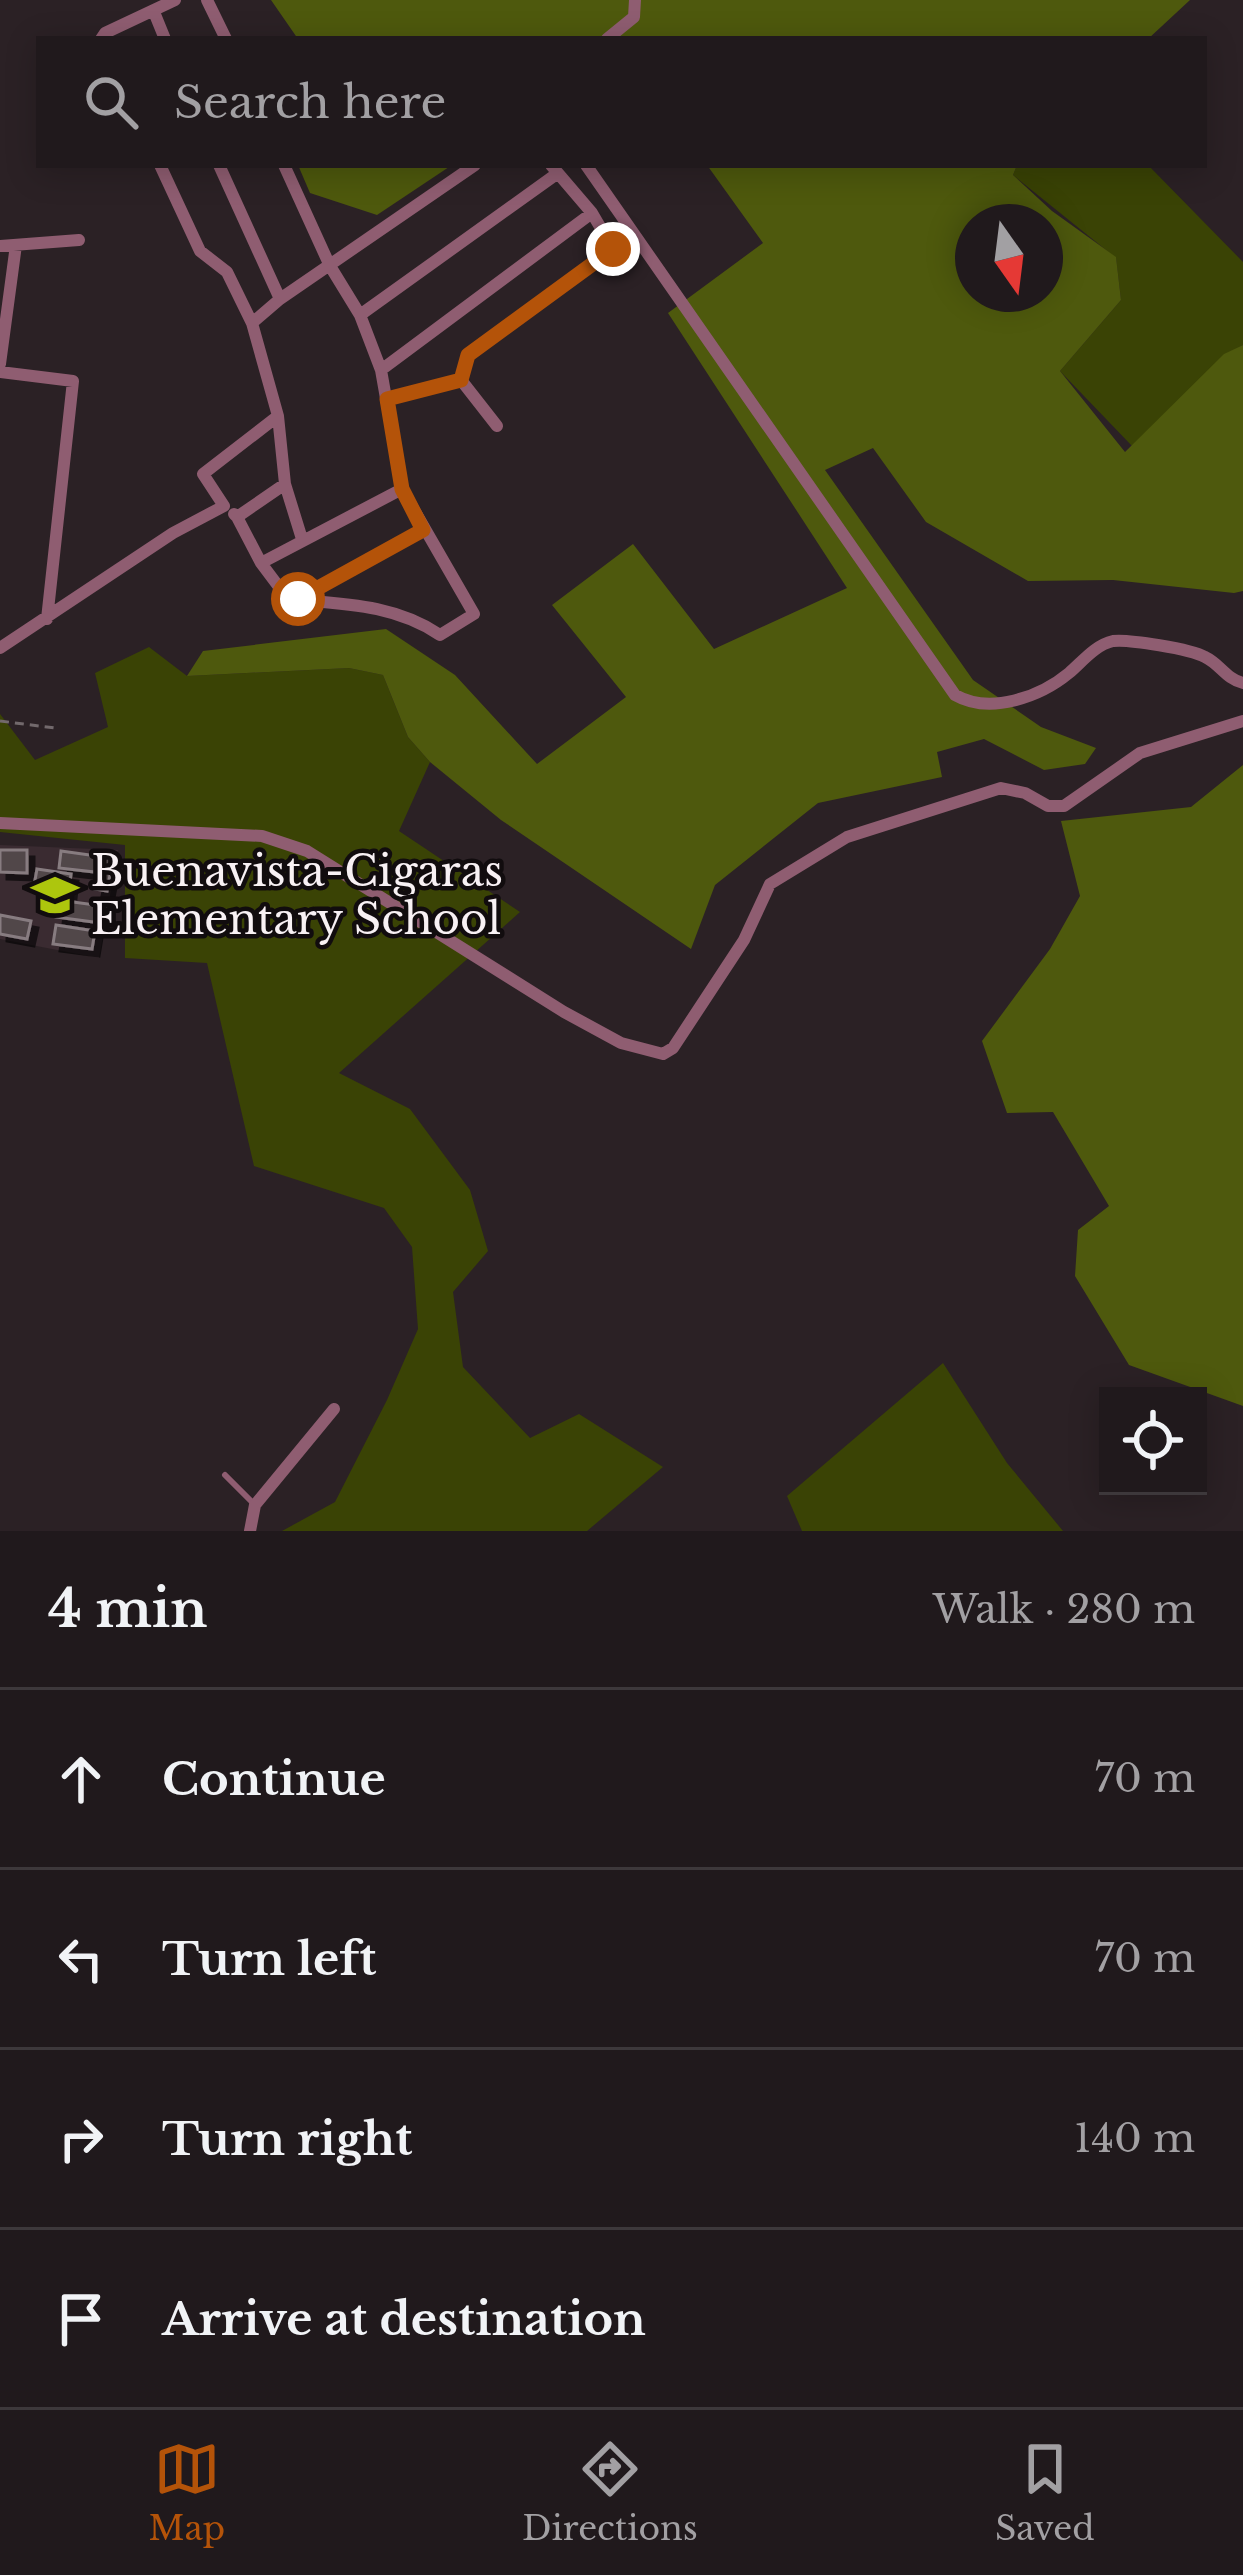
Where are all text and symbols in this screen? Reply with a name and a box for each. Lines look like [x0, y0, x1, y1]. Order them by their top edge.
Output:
search box [36, 36, 1207, 168]
icon: search [78, 69, 144, 135]
text: Search here [174, 74, 446, 130]
north arrow [955, 204, 1063, 312]
route end [586, 222, 640, 276]
route start [271, 572, 325, 626]
place label: Buenavista-Cigaras Elementary School [91, 845, 503, 945]
school or university icon: Buenavista-Cigaras Elementary School [30, 870, 80, 920]
map controls [1099, 1387, 1207, 1495]
button: locate [1099, 1387, 1207, 1495]
text: 4 min [48, 1578, 207, 1641]
text: Walk · 280 m [933, 1585, 1195, 1634]
icon: ahead [48, 1746, 114, 1812]
text: Continue [162, 1751, 386, 1807]
text: 70 m [1095, 1754, 1195, 1803]
icon: left [48, 1926, 114, 1992]
text: Turn left [162, 1931, 376, 1987]
text: 70 m [1095, 1934, 1195, 1983]
icon: right [48, 2106, 114, 2172]
text: Turn right [162, 2111, 412, 2167]
text: 140 m [1074, 2114, 1195, 2163]
icon: arrive [48, 2286, 114, 2352]
text: Arrive at destination [162, 2291, 646, 2347]
tab: Map [149, 2436, 225, 2549]
tab: Directions [522, 2436, 698, 2549]
tab: Saved [995, 2436, 1094, 2549]

